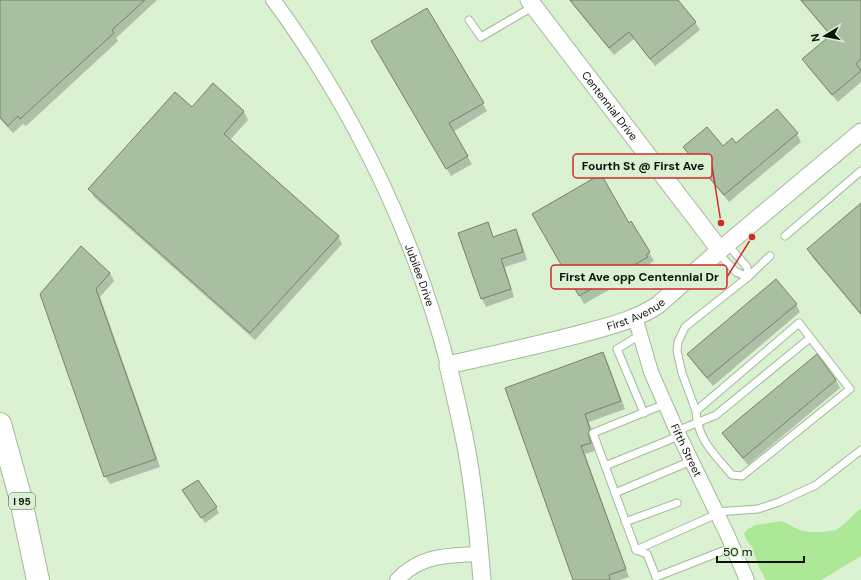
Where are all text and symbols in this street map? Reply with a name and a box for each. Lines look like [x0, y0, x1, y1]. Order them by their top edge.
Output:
north arrow [805, 16, 845, 56]
text: N [808, 33, 823, 43]
street label: Centennial Drive [579, 68, 641, 143]
callout: Fourth St @ First Ave [573, 154, 712, 178]
text: Fourth St @ First Ave [582, 158, 704, 174]
street label: Jubilee Drive [402, 242, 437, 308]
callout: First Ave opp Centennial Dr [551, 265, 727, 289]
text: First Ave opp Centennial Dr [559, 269, 719, 285]
street label: First Avenue [605, 295, 668, 333]
street label: Fifth Street [668, 422, 705, 479]
road number: I 95 [9, 493, 35, 509]
scale bar [717, 538, 804, 564]
text: 50 m [723, 544, 752, 560]

